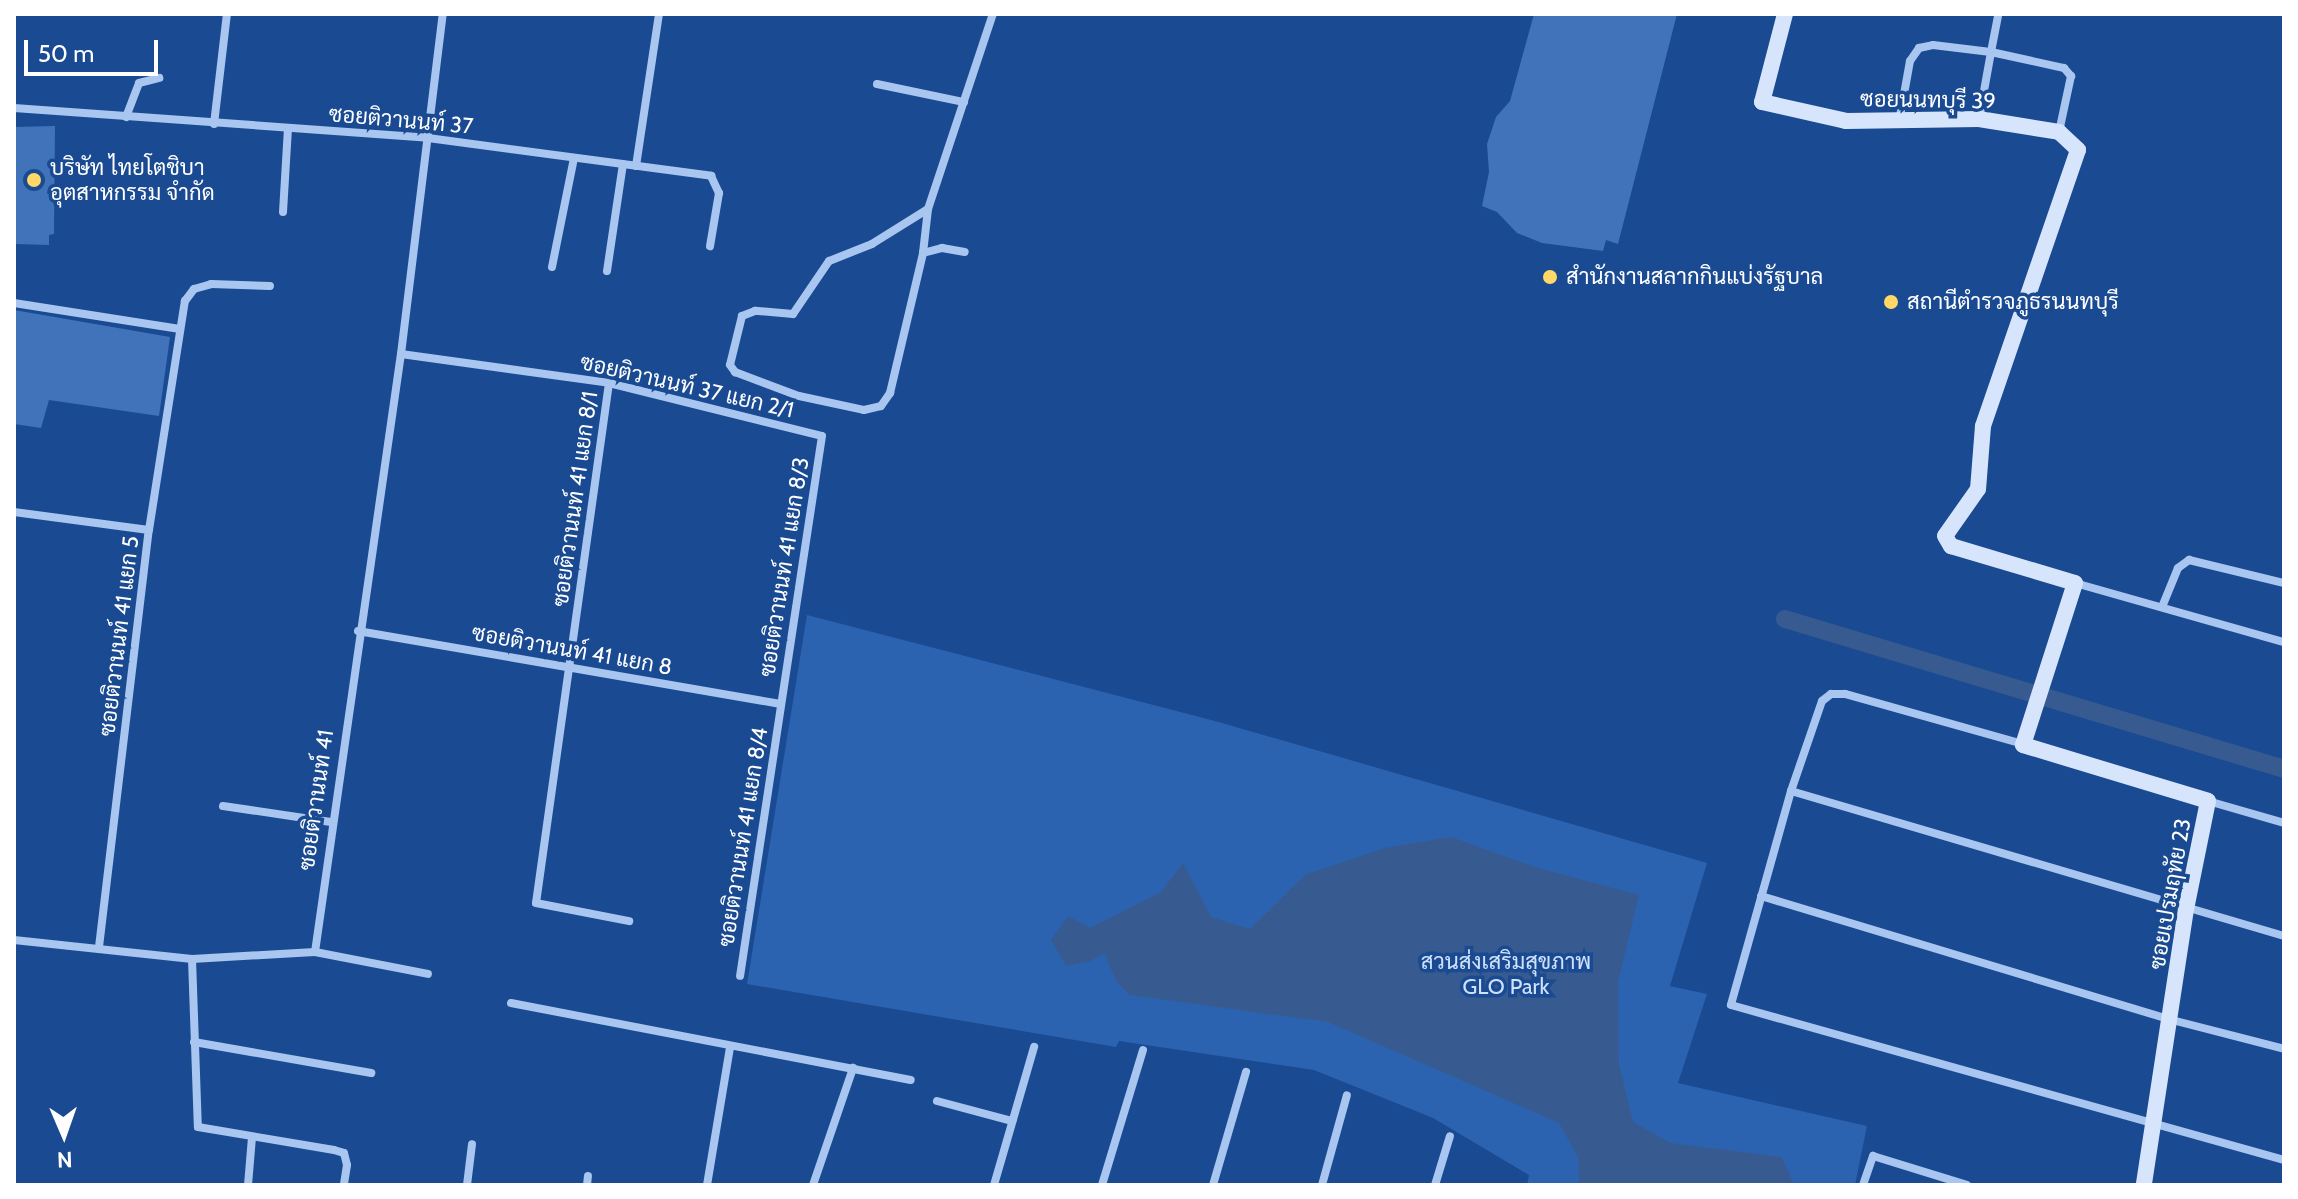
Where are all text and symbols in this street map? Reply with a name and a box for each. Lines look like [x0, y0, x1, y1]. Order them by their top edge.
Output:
scale bar [28, 24, 162, 74]
text: 50 m [38, 39, 94, 68]
street label: ซอยนนทบุรี 39 [1860, 86, 1996, 114]
street label: ซอยติวานนท์ 37 [328, 101, 474, 139]
place label: บริษัท ไทยโตชิบา อุตสาหกรรม จำกัด [50, 154, 215, 206]
marker: บริษัท ไทยโตชิบา อุตสาหกรรม จำกัด [25, 171, 43, 189]
place label: สำนักงานสลากกินแบ่งรัฐบาล [1566, 264, 1823, 290]
marker: สำนักงานสลากกินแบ่งรัฐบาล [1541, 268, 1559, 286]
place label: สถานีตำรวจภูธรนนทบุรี [1907, 289, 2119, 315]
marker: สถานีตำรวจภูธรนนทบุรี [1882, 293, 1900, 311]
street label: ซอยติวานนท์ 37 แยก 2/1 [578, 349, 796, 423]
street label: ซอยติวานนท์ 41 แยก 8/1 [547, 390, 603, 608]
street label: ซอยติวานนท์ 41 แยก 8/3 [754, 455, 814, 679]
street label: ซอยติวานนท์ 41 แยก 5 [94, 534, 144, 738]
street label: ซอยติวานนท์ 41 แยก 8 [470, 619, 674, 681]
street label: ซอยติวานนท์ 41 แยก 8/4 [713, 725, 773, 949]
street label: ซอยติวานนท์ 41 [293, 728, 339, 872]
street label: ซอยเปรมฤทัย 23 [2144, 817, 2196, 971]
park label: สวนส่งเสริมสุขภาพ GLO Park [1421, 948, 1591, 1000]
north arrow [24, 1095, 104, 1175]
text: N [57, 1146, 73, 1173]

